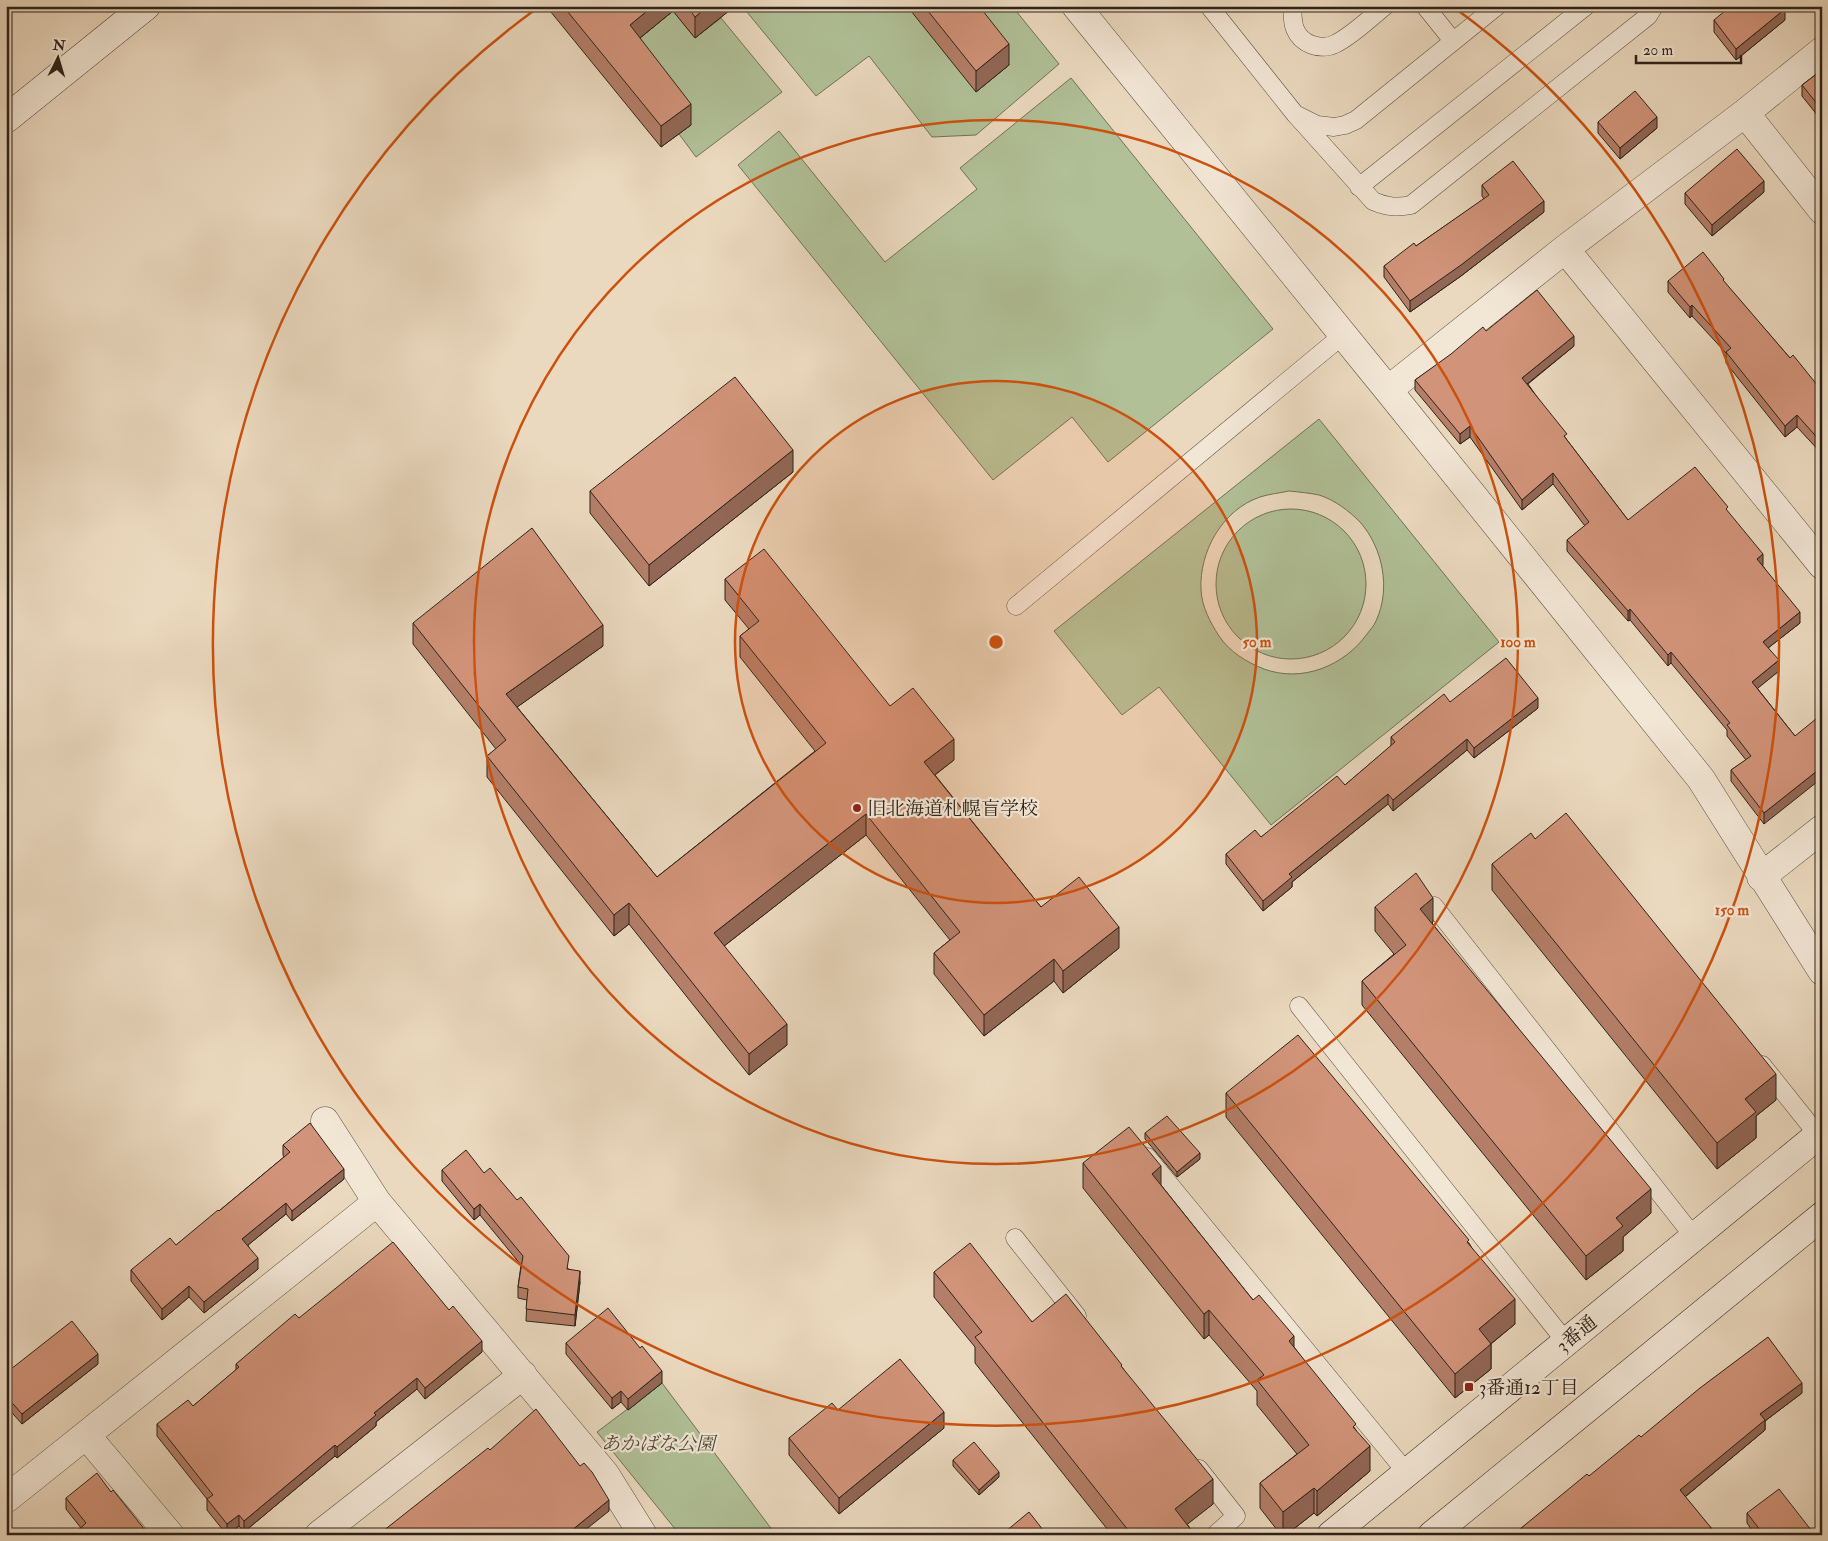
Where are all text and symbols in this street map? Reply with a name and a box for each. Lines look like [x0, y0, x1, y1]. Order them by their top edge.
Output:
north arrow [32, 32, 82, 82]
scale bar [1636, 32, 1740, 64]
text: N [51, 36, 67, 55]
text: 20 m [1643, 41, 1673, 60]
centre of rings [987, 633, 1005, 651]
text: 50 m [1243, 633, 1272, 652]
text: 100 m [1500, 633, 1536, 652]
place label: 旧北海道札幌盲学校 [867, 797, 1038, 821]
marker: 旧北海道札幌盲学校 [851, 802, 863, 814]
text: 150 m [1715, 901, 1749, 920]
street label: 3番通 [1551, 1310, 1602, 1357]
place label: 3番通12丁目 [1479, 1376, 1579, 1400]
marker: 3番通12丁目 [1463, 1381, 1475, 1393]
park label: あかばな公園 [601, 1432, 718, 1456]

